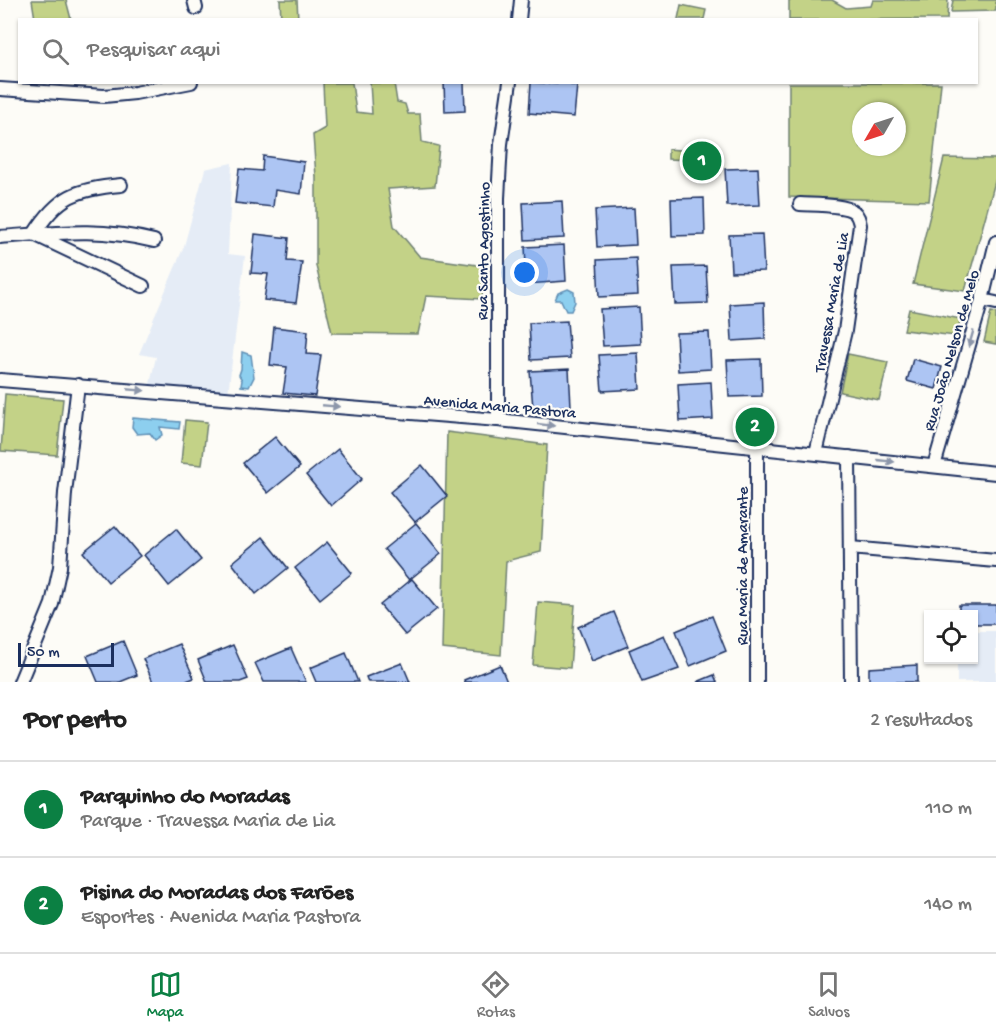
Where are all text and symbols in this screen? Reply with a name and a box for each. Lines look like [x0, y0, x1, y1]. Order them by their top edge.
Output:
search box [18, 18, 978, 84]
icon: search [39, 35, 72, 68]
text: Pesquisar aqui [87, 38, 221, 64]
north arrow [852, 102, 906, 156]
pin: 1 [682, 138, 722, 184]
street label: Rua Santo Agostinho [475, 182, 496, 320]
street label: Travessa Maria de Lia [812, 230, 855, 375]
your location [510, 258, 539, 287]
street label: Rua João Nelson de Melo [921, 268, 985, 434]
one-way arrow [966, 331, 975, 349]
one-way arrow [127, 385, 146, 395]
street label: Avenida Maria Pastora [423, 392, 578, 425]
one-way arrow [321, 401, 340, 411]
pin: 2 [736, 404, 774, 450]
one-way arrow [536, 421, 555, 430]
one-way arrow [876, 456, 895, 466]
street label: Rua Maria de Amarante [735, 486, 754, 645]
map controls [924, 610, 978, 664]
button: locate [924, 610, 978, 664]
scale bar [18, 640, 114, 668]
text: 50 m [27, 644, 60, 663]
text: Por perto [24, 706, 127, 737]
text: 2 resultados [870, 710, 972, 733]
text: Parquinho do Moradas [81, 785, 290, 811]
text: 1 [39, 798, 48, 821]
text: 110 m [926, 798, 972, 821]
text: Parque · Travessa Maria de Lia [81, 811, 335, 834]
text: Pisina do Moradas dos Farões [81, 881, 353, 907]
text: 2 [39, 894, 48, 917]
text: 140 m [924, 894, 972, 917]
text: Esportes · Avenida Maria Pastora [81, 907, 361, 930]
tab: Mapa [147, 968, 183, 1023]
tab: Rotas [477, 968, 515, 1023]
tab: Salvos [808, 968, 849, 1023]

